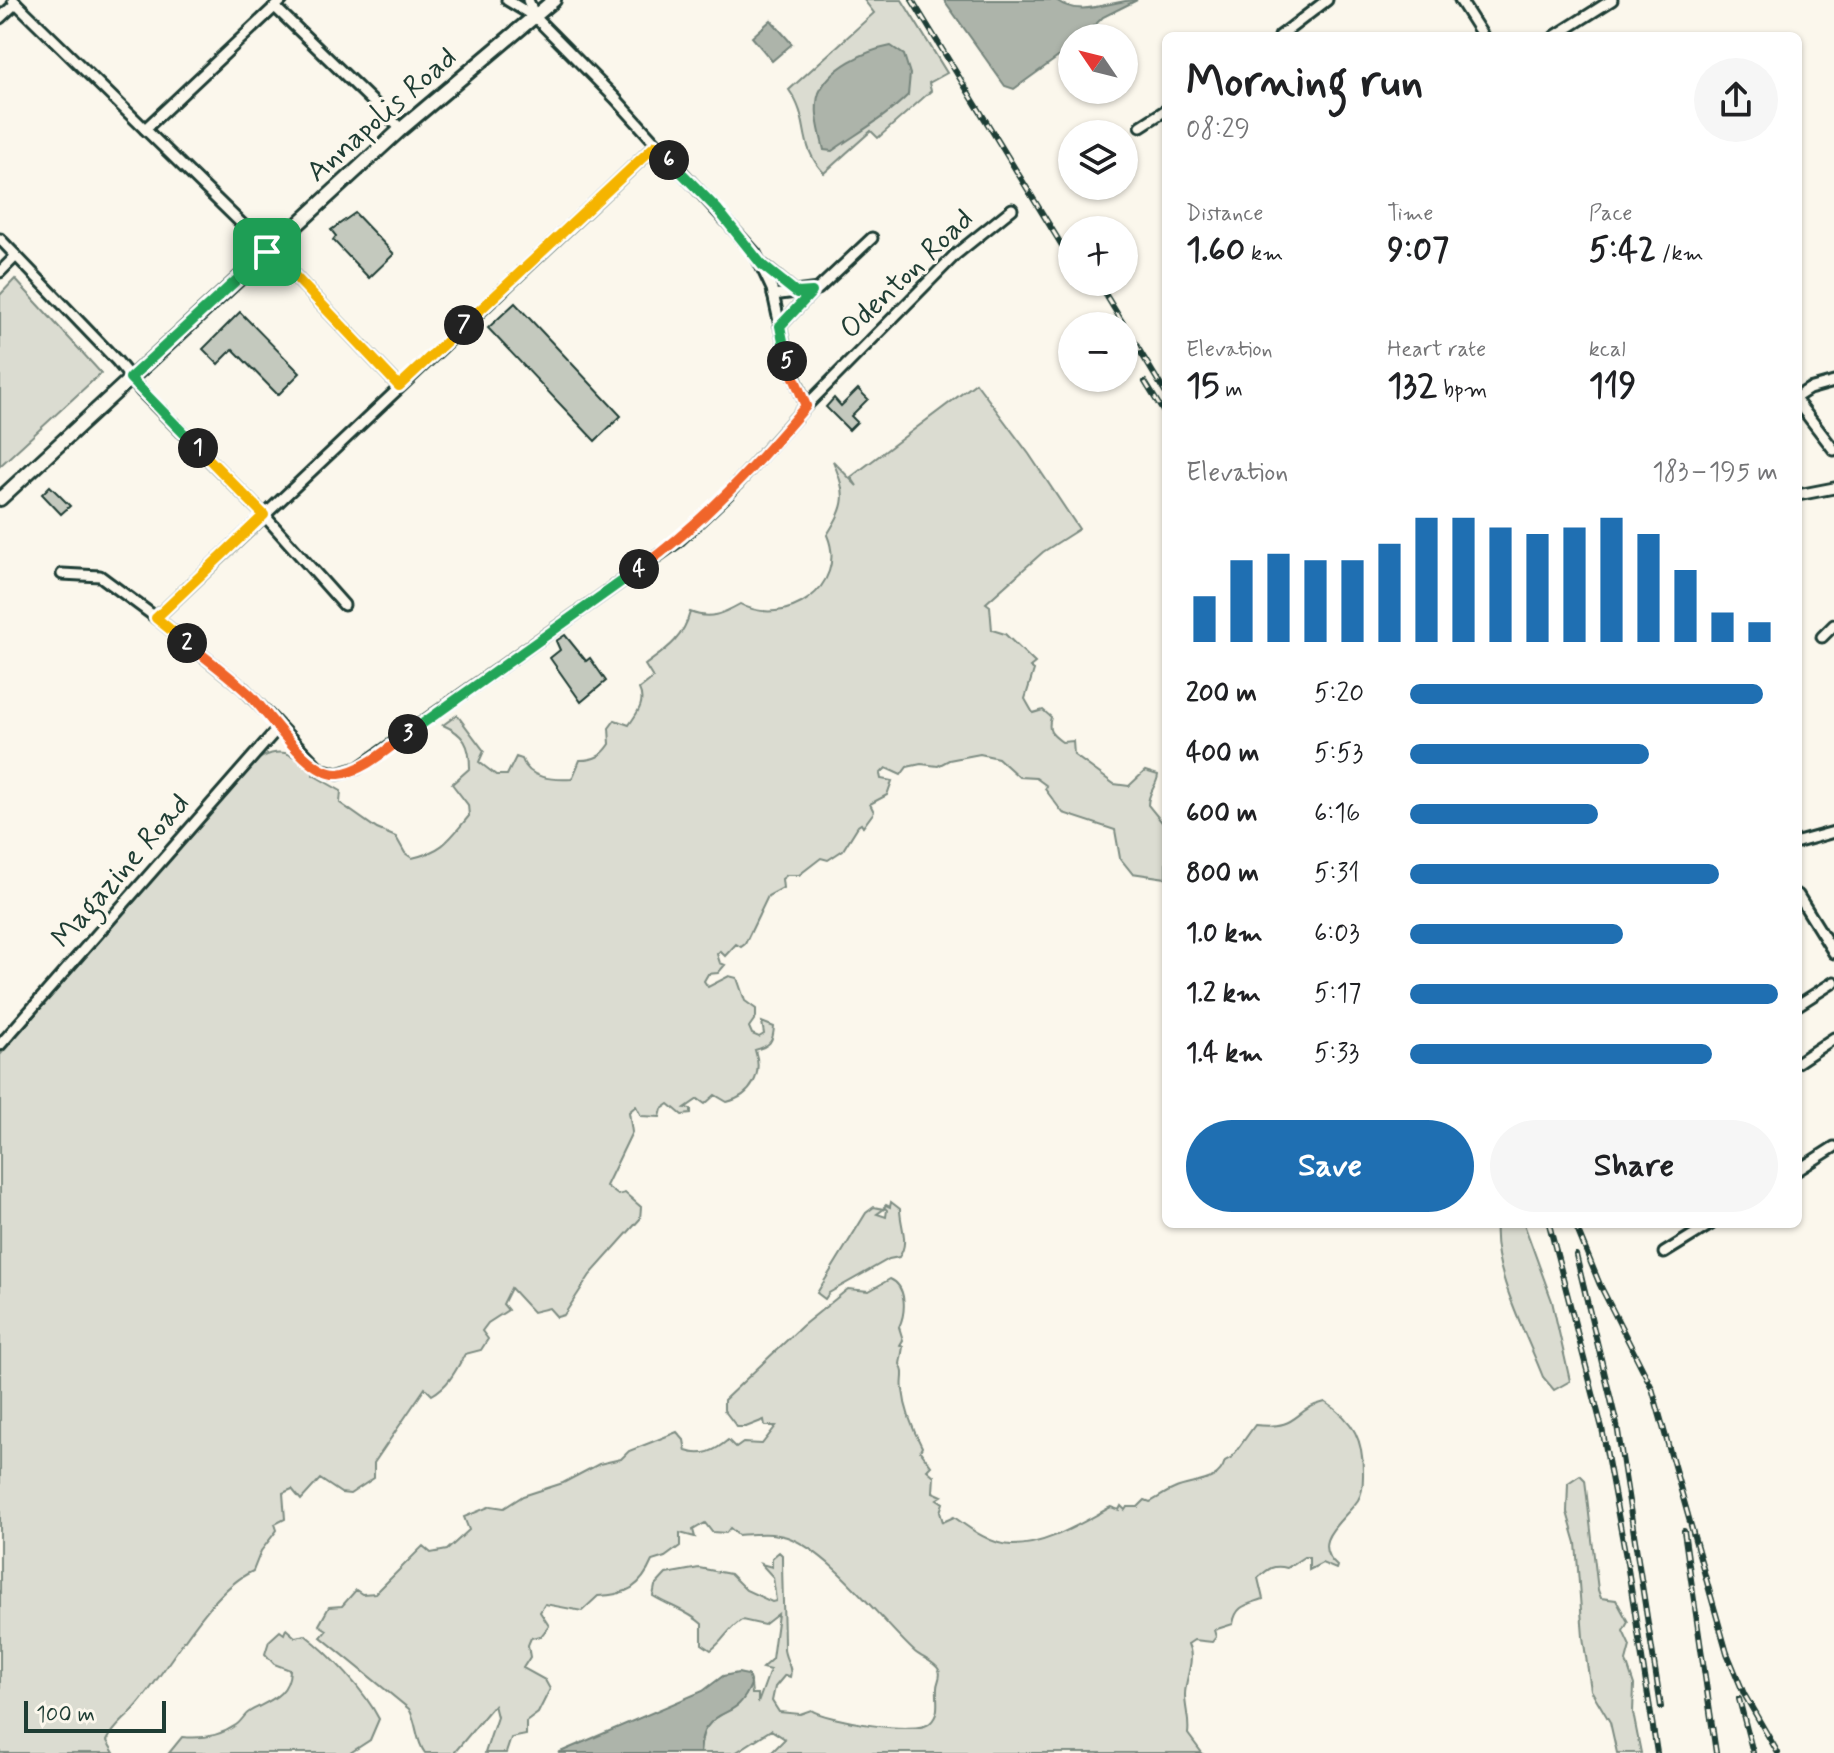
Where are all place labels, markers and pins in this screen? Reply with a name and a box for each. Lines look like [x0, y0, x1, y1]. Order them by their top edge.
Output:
pin: 6 [649, 140, 689, 180]
pin [233, 218, 301, 286]
pin: 7 [444, 305, 484, 345]
pin: 5 [767, 341, 807, 381]
pin: 1 [178, 428, 218, 468]
pin: 4 [619, 549, 659, 589]
pin: 2 [167, 623, 207, 663]
pin: 3 [388, 714, 428, 754]

